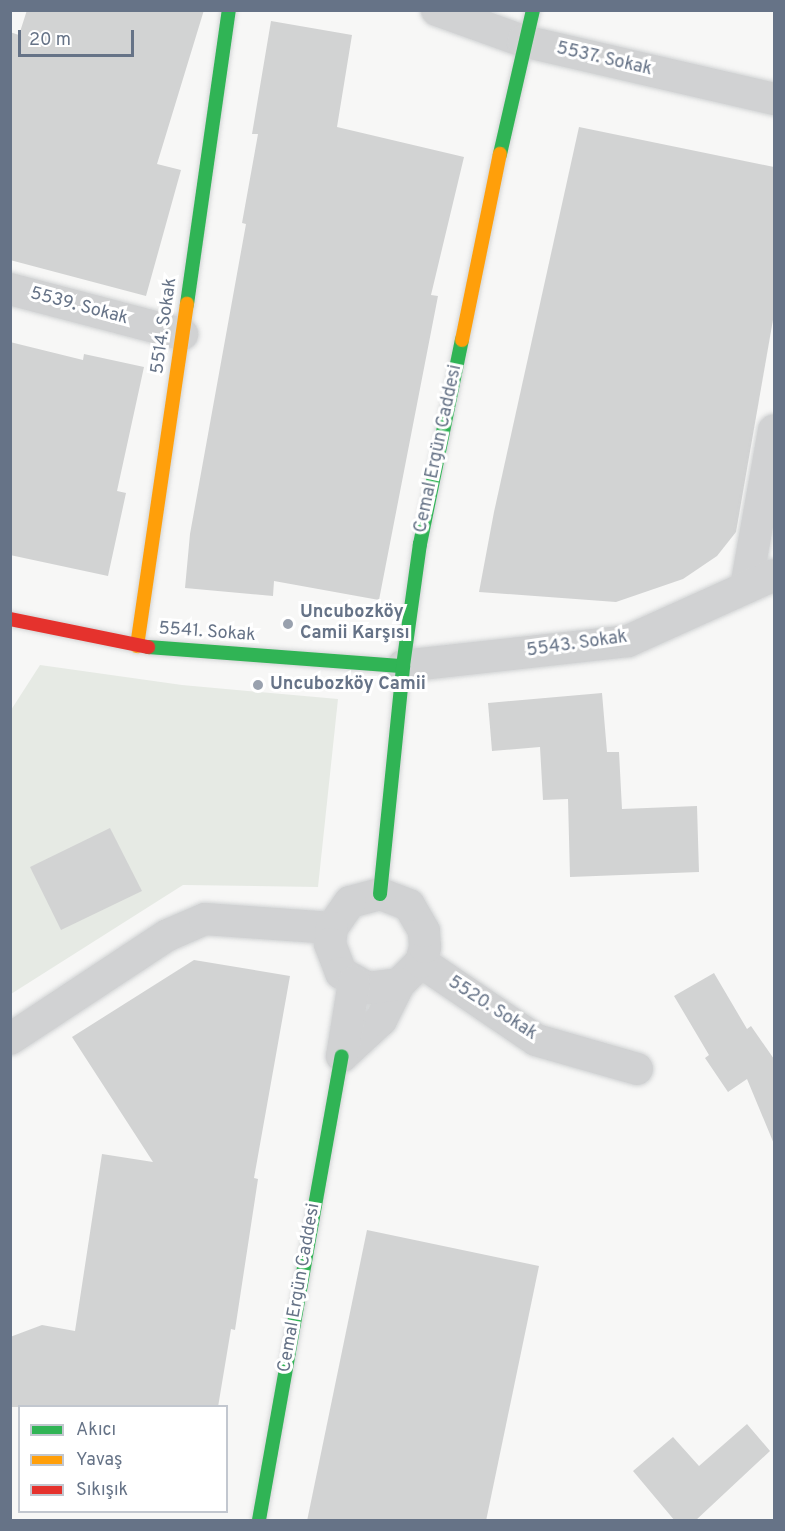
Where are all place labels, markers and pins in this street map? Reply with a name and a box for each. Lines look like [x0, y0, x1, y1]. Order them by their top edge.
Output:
place label: Uncubozköy Camii Karşısı [300, 603, 410, 646]
marker: Uncubozköy Camii Karşısı [281, 617, 295, 631]
place label: Uncubozköy Camii [270, 674, 426, 696]
marker: Uncubozköy Camii [251, 678, 265, 692]

